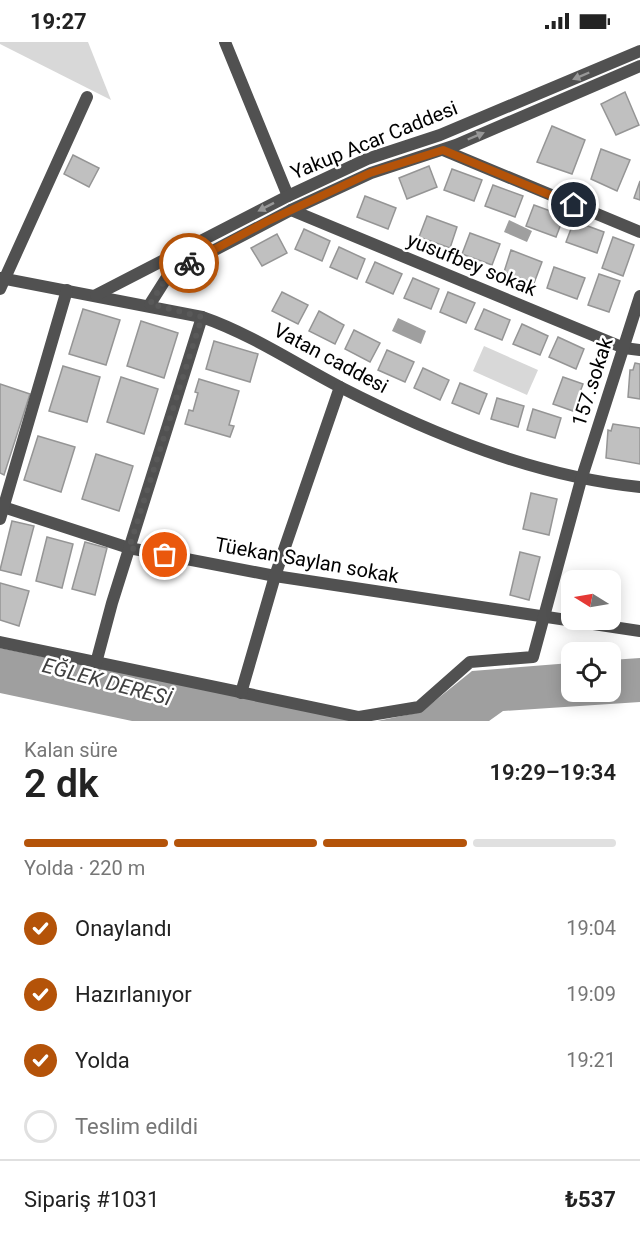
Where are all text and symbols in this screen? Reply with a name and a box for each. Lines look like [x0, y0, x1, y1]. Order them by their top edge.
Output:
text: 19:27 [30, 9, 87, 34]
one-way arrow [572, 71, 590, 81]
street label: Yakup Acar Caddesi [287, 96, 461, 184]
one-way arrow [468, 131, 486, 141]
pin [548, 179, 599, 230]
icon: home [557, 188, 590, 221]
one-way arrow [257, 202, 274, 212]
street label: yusufbey sokak [404, 227, 541, 301]
courier [159, 233, 219, 293]
icon: bike [173, 247, 206, 280]
street label: Vatan caddesi [270, 318, 392, 398]
street label: 157.sokak [566, 334, 618, 429]
pin [139, 529, 190, 580]
street label: Tüekan Saylan sokak [213, 532, 402, 588]
icon: bag [148, 538, 181, 571]
north arrow [561, 570, 621, 630]
map controls [561, 570, 621, 702]
button: locate [561, 642, 621, 702]
water label: EĞLEK DERESİ [40, 653, 175, 711]
text: Kalan süre [24, 738, 118, 762]
text: 19:29–19:34 [489, 760, 616, 785]
text: 2 dk [24, 761, 99, 807]
text: Yolda · 220 m [24, 856, 145, 880]
icon: check [24, 912, 57, 945]
text: Onaylandı [75, 916, 172, 941]
text: 19:04 [566, 916, 616, 940]
icon: check [24, 978, 57, 1011]
text: Hazırlanıyor [75, 982, 192, 1007]
text: 19:09 [566, 982, 616, 1006]
icon: check [24, 1044, 57, 1077]
text: Yolda [75, 1048, 130, 1073]
text: 19:21 [566, 1048, 616, 1072]
text: Teslim edildi [75, 1114, 198, 1139]
text: Sipariş #1031 [24, 1187, 159, 1212]
text: ₺537 [565, 1187, 616, 1212]

